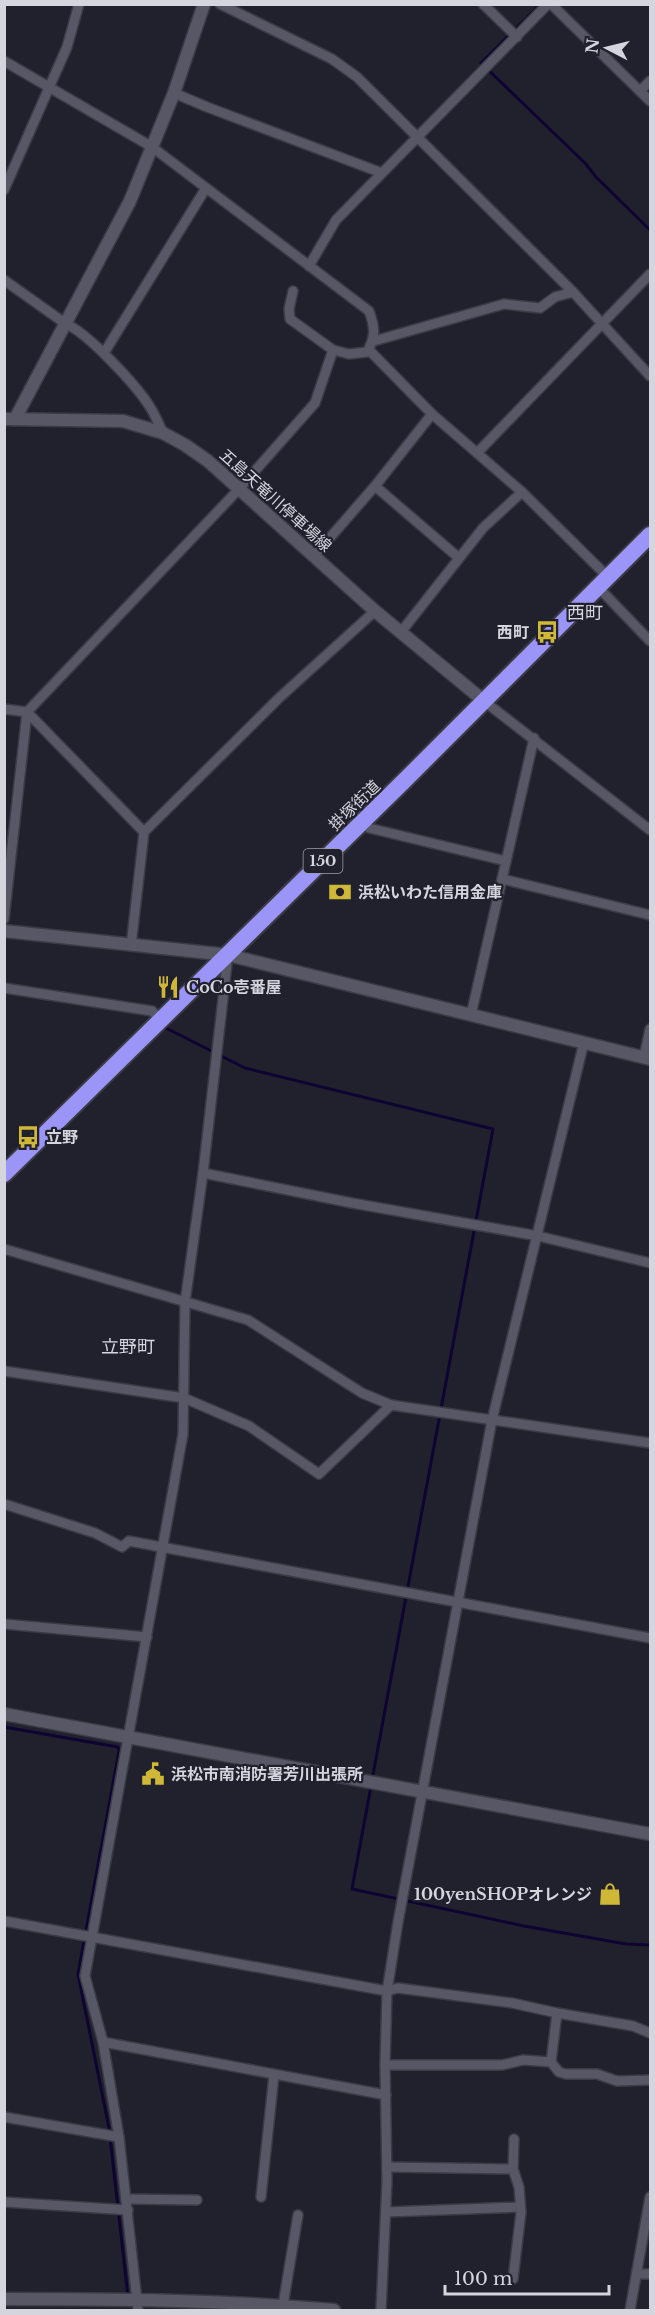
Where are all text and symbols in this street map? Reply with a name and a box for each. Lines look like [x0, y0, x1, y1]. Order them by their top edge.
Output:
north arrow [577, 18, 637, 78]
text: N [581, 37, 603, 55]
street label: 五島天竜川停車場線 [216, 444, 336, 556]
district label: 西町 [567, 602, 603, 624]
bus stop icon: 西町 [534, 619, 560, 645]
place label: 西町 [497, 622, 529, 642]
street label: 掛塚街道 [324, 776, 384, 834]
road number: 150 [304, 849, 342, 873]
bank icon: 浜松いわた信用金庫 [327, 879, 353, 905]
place label: 浜松いわた信用金庫 [358, 882, 502, 902]
restaurant icon: CoCo壱番屋 [155, 974, 181, 1000]
place label: CoCo壱番屋 [186, 977, 281, 997]
bus stop icon: 立野 [15, 1124, 41, 1150]
place label: 立野 [46, 1127, 78, 1147]
district label: 立野町 [101, 1336, 155, 1358]
public building icon: 浜松市南消防署芳川出張所 [140, 1761, 166, 1787]
place label: 浜松市南消防署芳川出張所 [171, 1764, 363, 1784]
shop icon: 100yenSHOPオレンジ [597, 1881, 623, 1907]
place label: 100yenSHOPオレンジ [414, 1884, 592, 1904]
scale bar [445, 2258, 608, 2296]
text: 100 m [454, 2268, 512, 2290]

